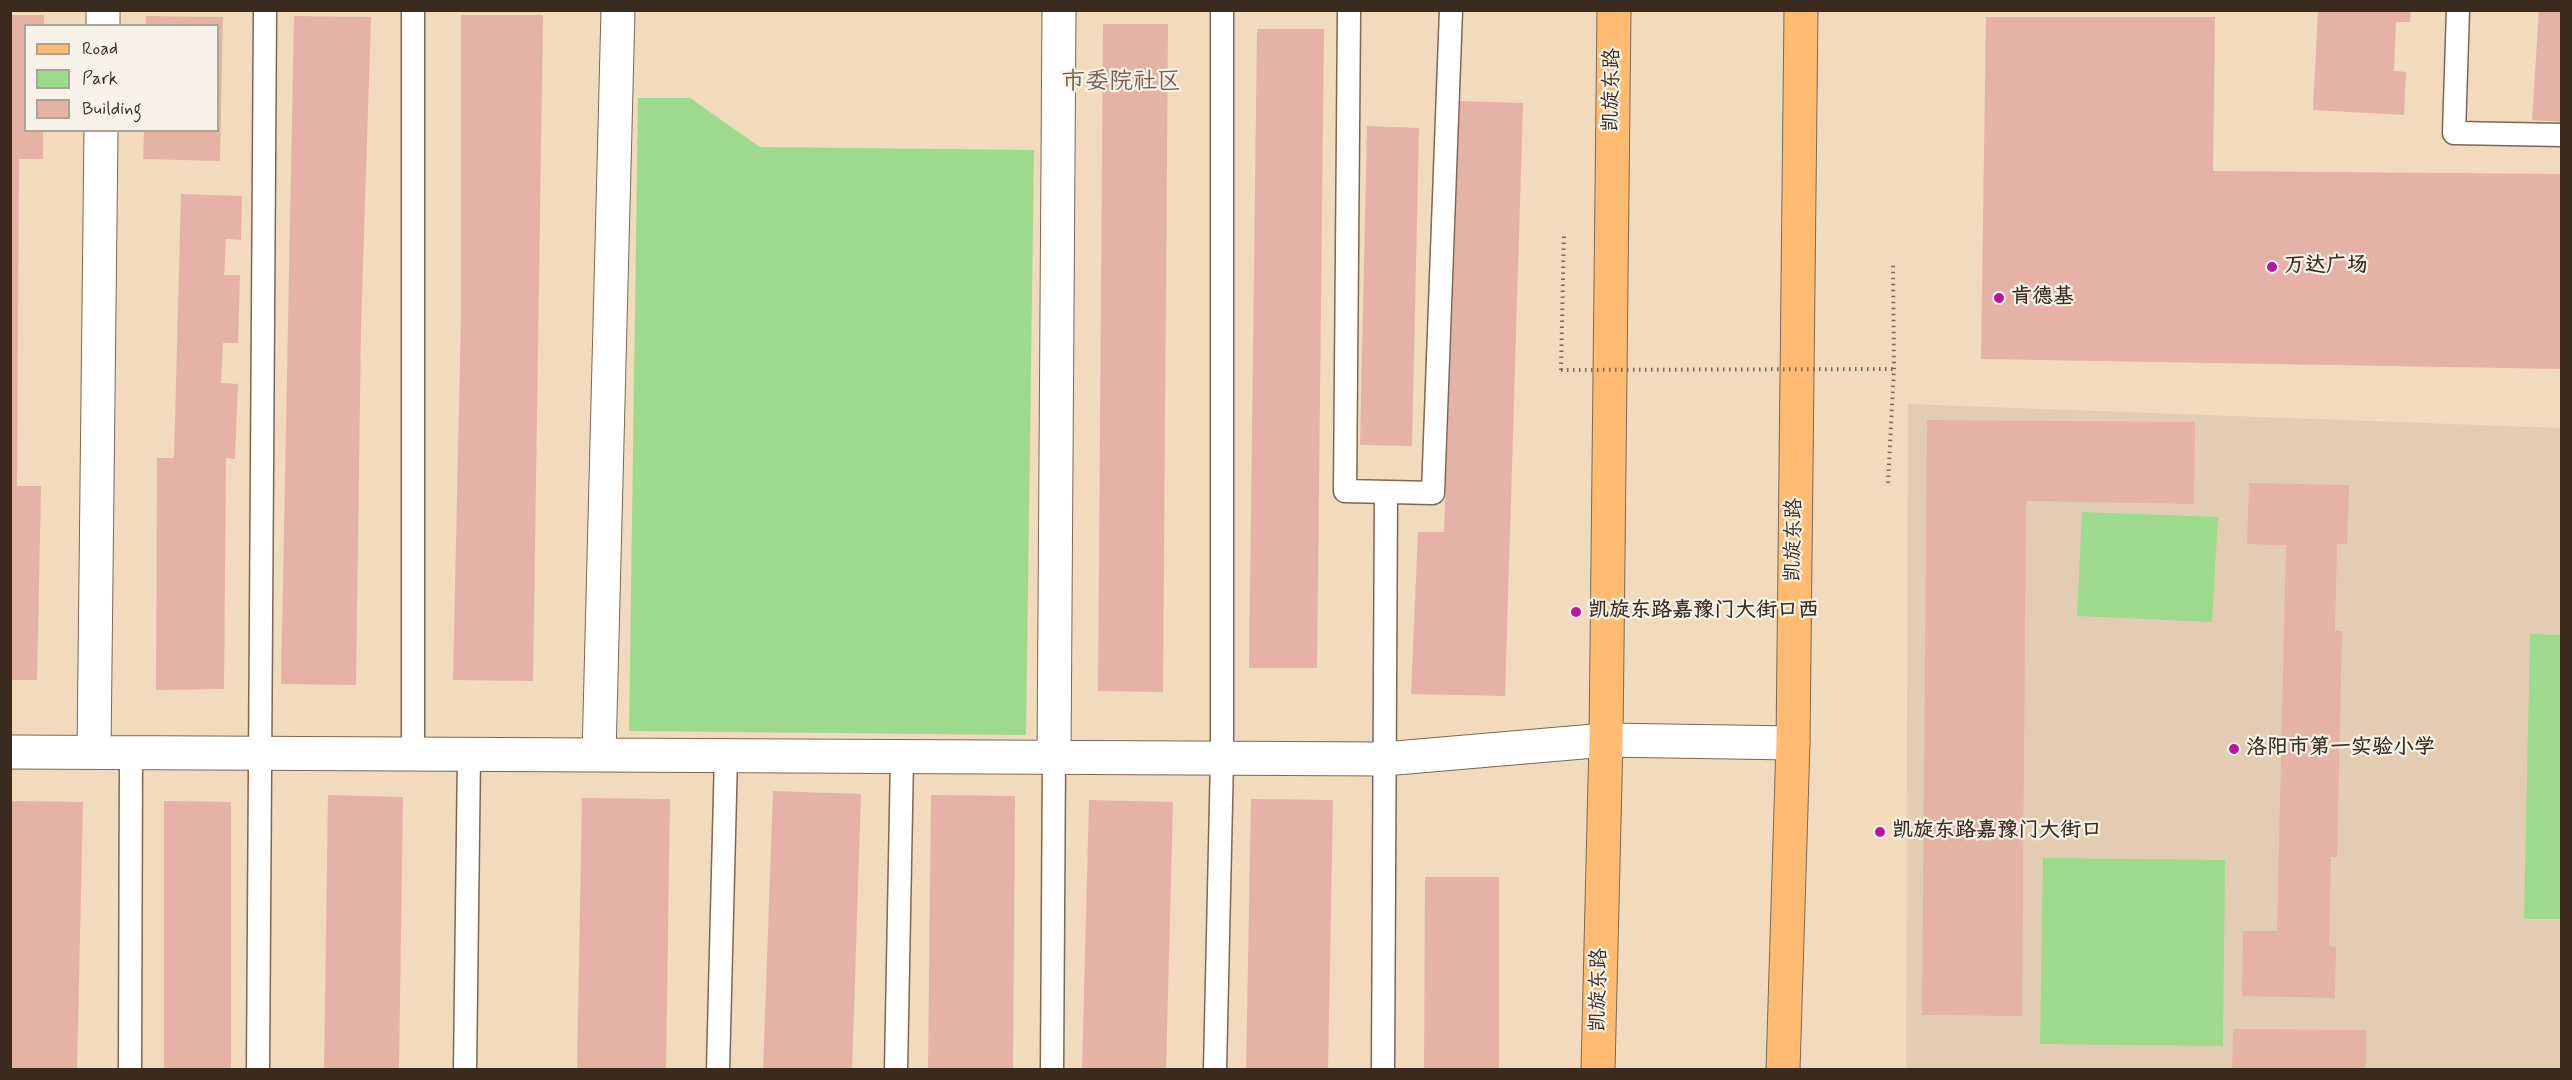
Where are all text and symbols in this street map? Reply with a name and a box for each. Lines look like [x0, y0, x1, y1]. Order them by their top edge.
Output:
legend [24, 24, 219, 132]
text: Road [82, 37, 118, 61]
street label: 凯旋东路 [1600, 48, 1626, 132]
text: Park [82, 67, 118, 91]
district label: 市委院社区 [1061, 69, 1181, 97]
text: Building [82, 97, 142, 121]
place label: 万达广场 [2284, 254, 2368, 280]
marker: 万达广场 [2265, 260, 2279, 274]
place label: 肯德基 [2011, 285, 2074, 311]
marker: 肯德基 [1992, 291, 2006, 305]
street label: 凯旋东路 [1782, 498, 1808, 582]
place label: 凯旋东路嘉豫门大街口西 [1588, 599, 1819, 625]
marker: 凯旋东路嘉豫门大街口西 [1569, 605, 1583, 619]
place label: 洛阳市第一实验小学 [2246, 736, 2435, 762]
marker: 洛阳市第一实验小学 [2227, 742, 2241, 756]
place label: 凯旋东路嘉豫门大街口 [1892, 819, 2102, 845]
marker: 凯旋东路嘉豫门大街口 [1873, 825, 1887, 839]
street label: 凯旋东路 [1587, 948, 1613, 1032]

